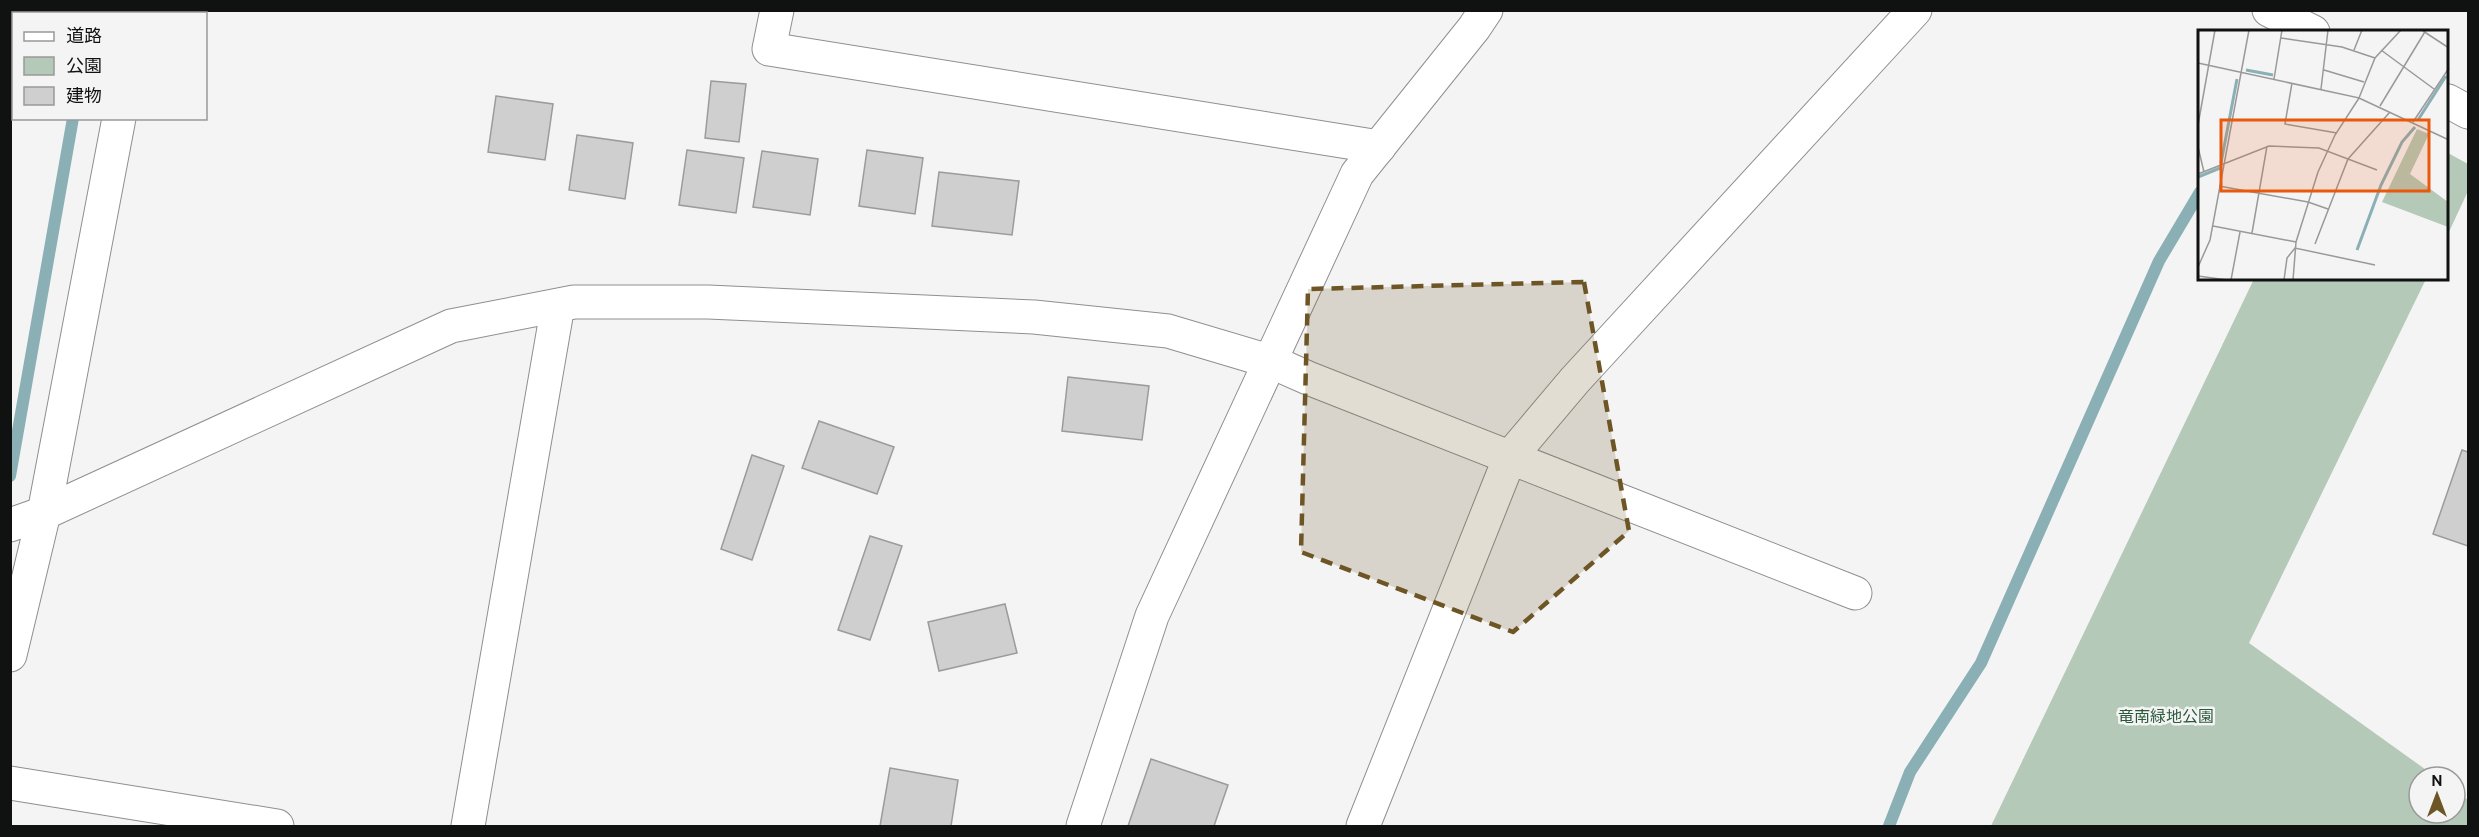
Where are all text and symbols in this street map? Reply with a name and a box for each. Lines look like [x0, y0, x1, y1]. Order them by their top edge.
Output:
legend [12, 12, 207, 120]
text: 道路 [66, 25, 102, 47]
inset map [2198, 30, 2449, 280]
text: 公園 [66, 55, 102, 77]
text: 建物 [66, 85, 102, 107]
park label: 竜南緑地公園 [2118, 707, 2214, 726]
north arrow [2407, 765, 2467, 825]
text: N [2431, 771, 2443, 790]

